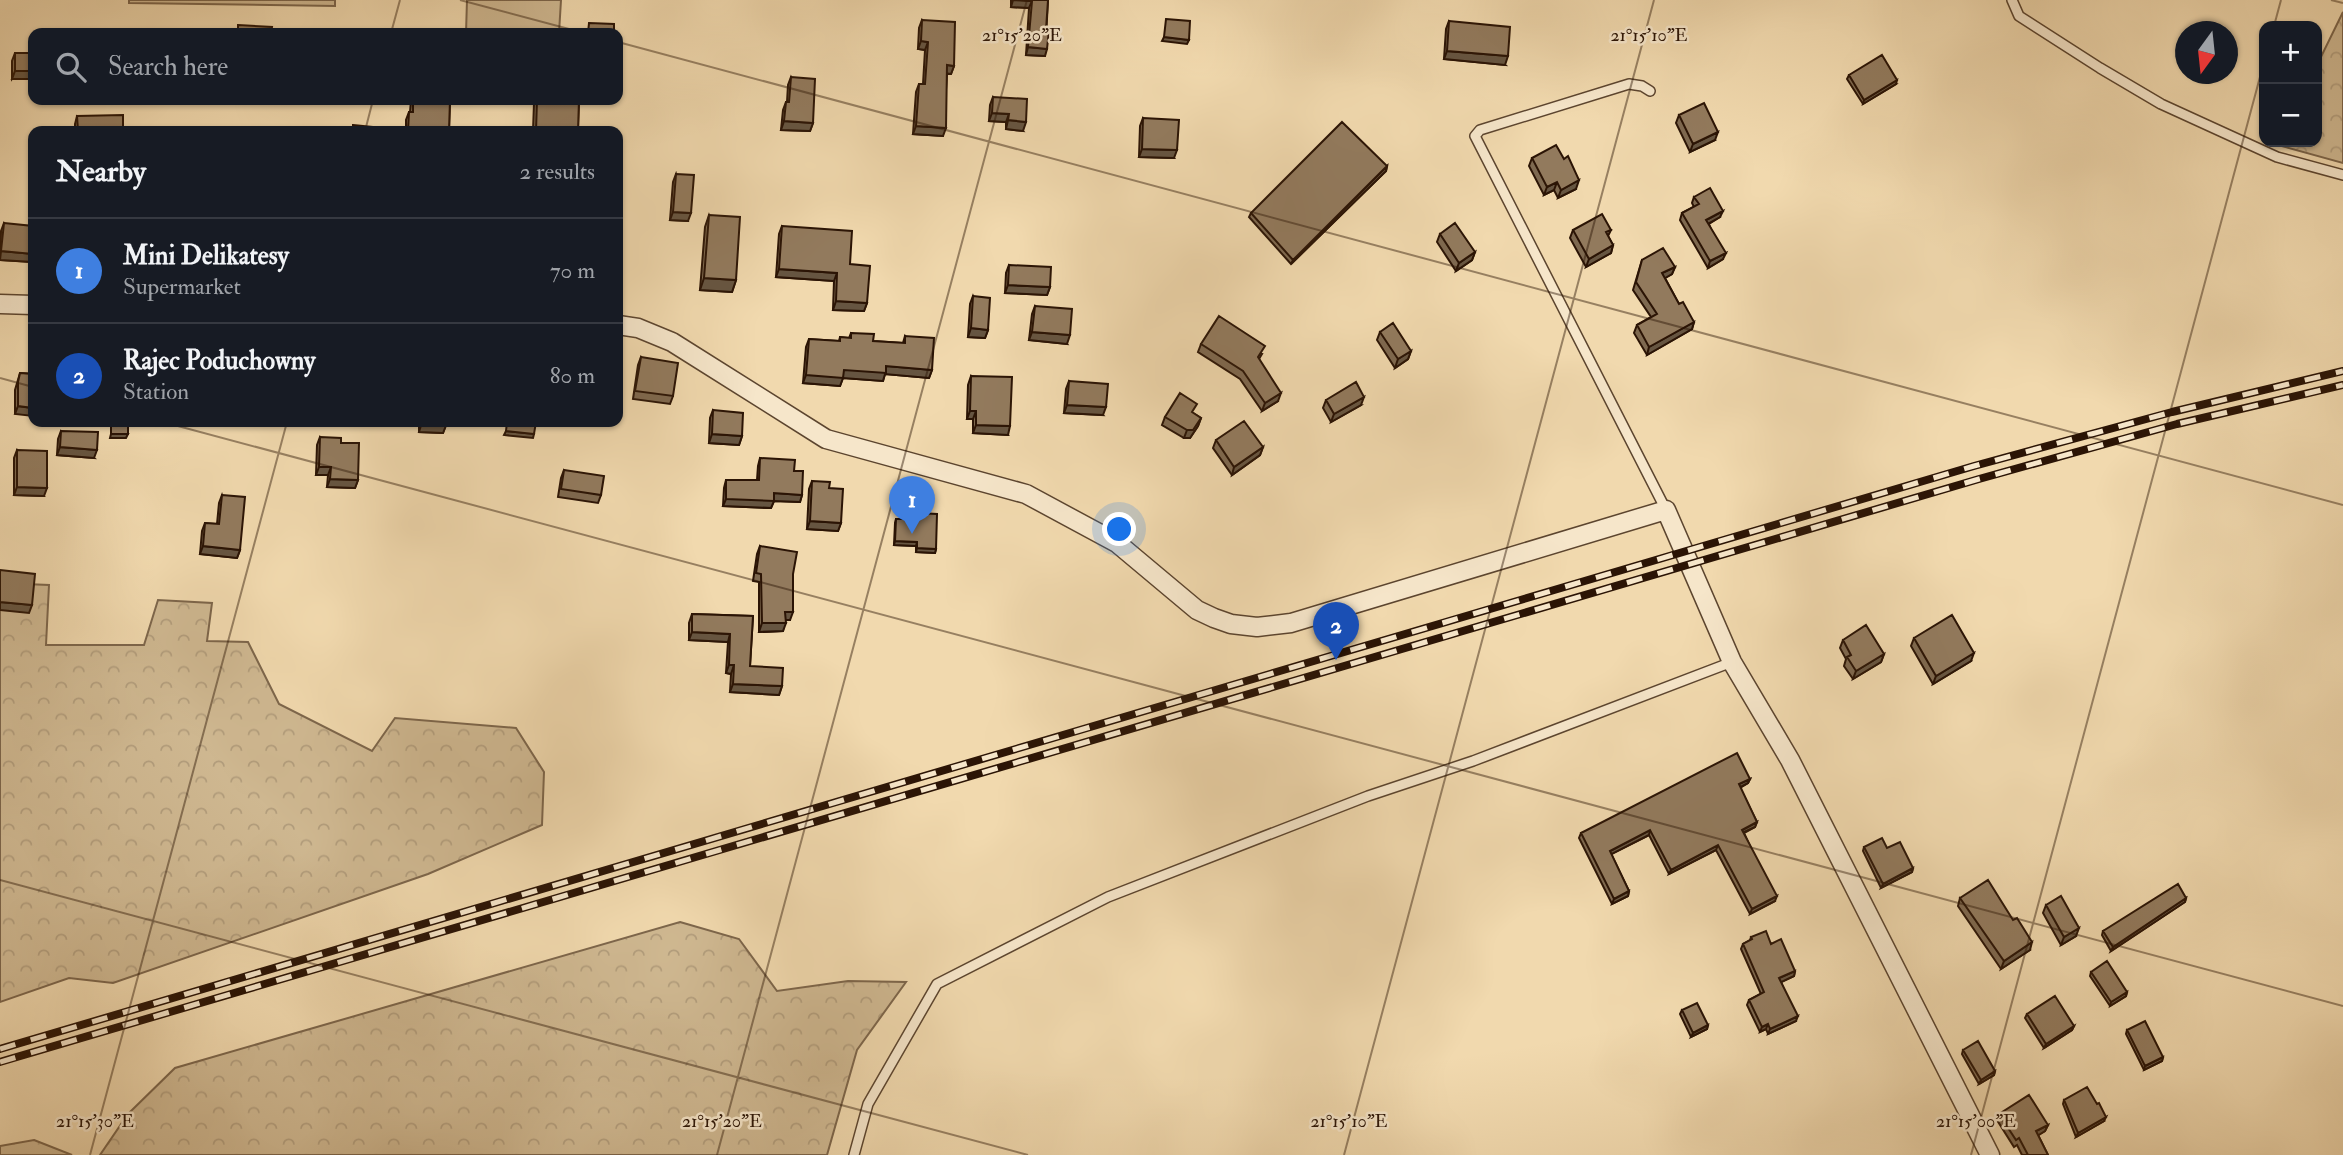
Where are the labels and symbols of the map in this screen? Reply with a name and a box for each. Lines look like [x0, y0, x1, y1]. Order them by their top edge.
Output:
north arrow [2175, 21, 2238, 84]
text: 21°15'20"E [982, 24, 1062, 47]
text: 21°15'10"E [1610, 24, 1688, 47]
pin: 1 [889, 476, 935, 534]
your location [1102, 512, 1136, 546]
pin: 2 [1313, 602, 1359, 660]
text: 21°15'30"E [56, 1110, 134, 1133]
text: 21°15'20"E [682, 1110, 762, 1133]
text: 21°15'10"E [1310, 1110, 1388, 1133]
text: 21°15'00"E [1936, 1110, 2016, 1133]

